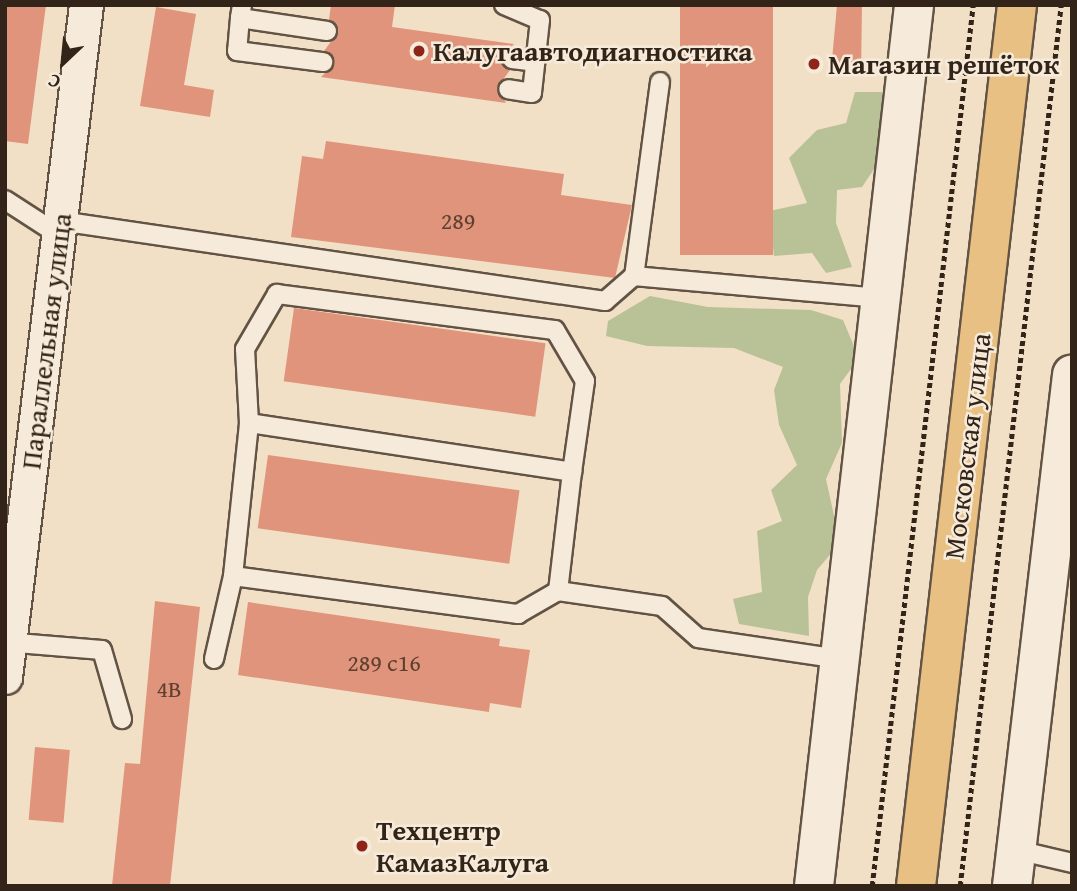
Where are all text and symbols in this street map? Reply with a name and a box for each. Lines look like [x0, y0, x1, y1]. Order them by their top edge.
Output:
north arrow [28, 28, 98, 98]
place label: Калугаавтодиагностика [433, 34, 753, 68]
marker: Калугаавтодиагностика [411, 43, 427, 59]
place label: Магазин решёток [828, 47, 1059, 81]
marker: Магазин решёток [806, 56, 822, 72]
text: С [43, 67, 65, 97]
house number: 289 [441, 207, 475, 235]
street label: Параллельная улица [14, 211, 78, 471]
street label: Московская улица [936, 331, 998, 561]
house number: 289 с16 [347, 649, 421, 677]
house number: 4В [156, 675, 182, 703]
place label: Техцентр КамазКалуга [376, 813, 549, 879]
marker: Техцентр КамазКалуга [354, 838, 370, 854]

